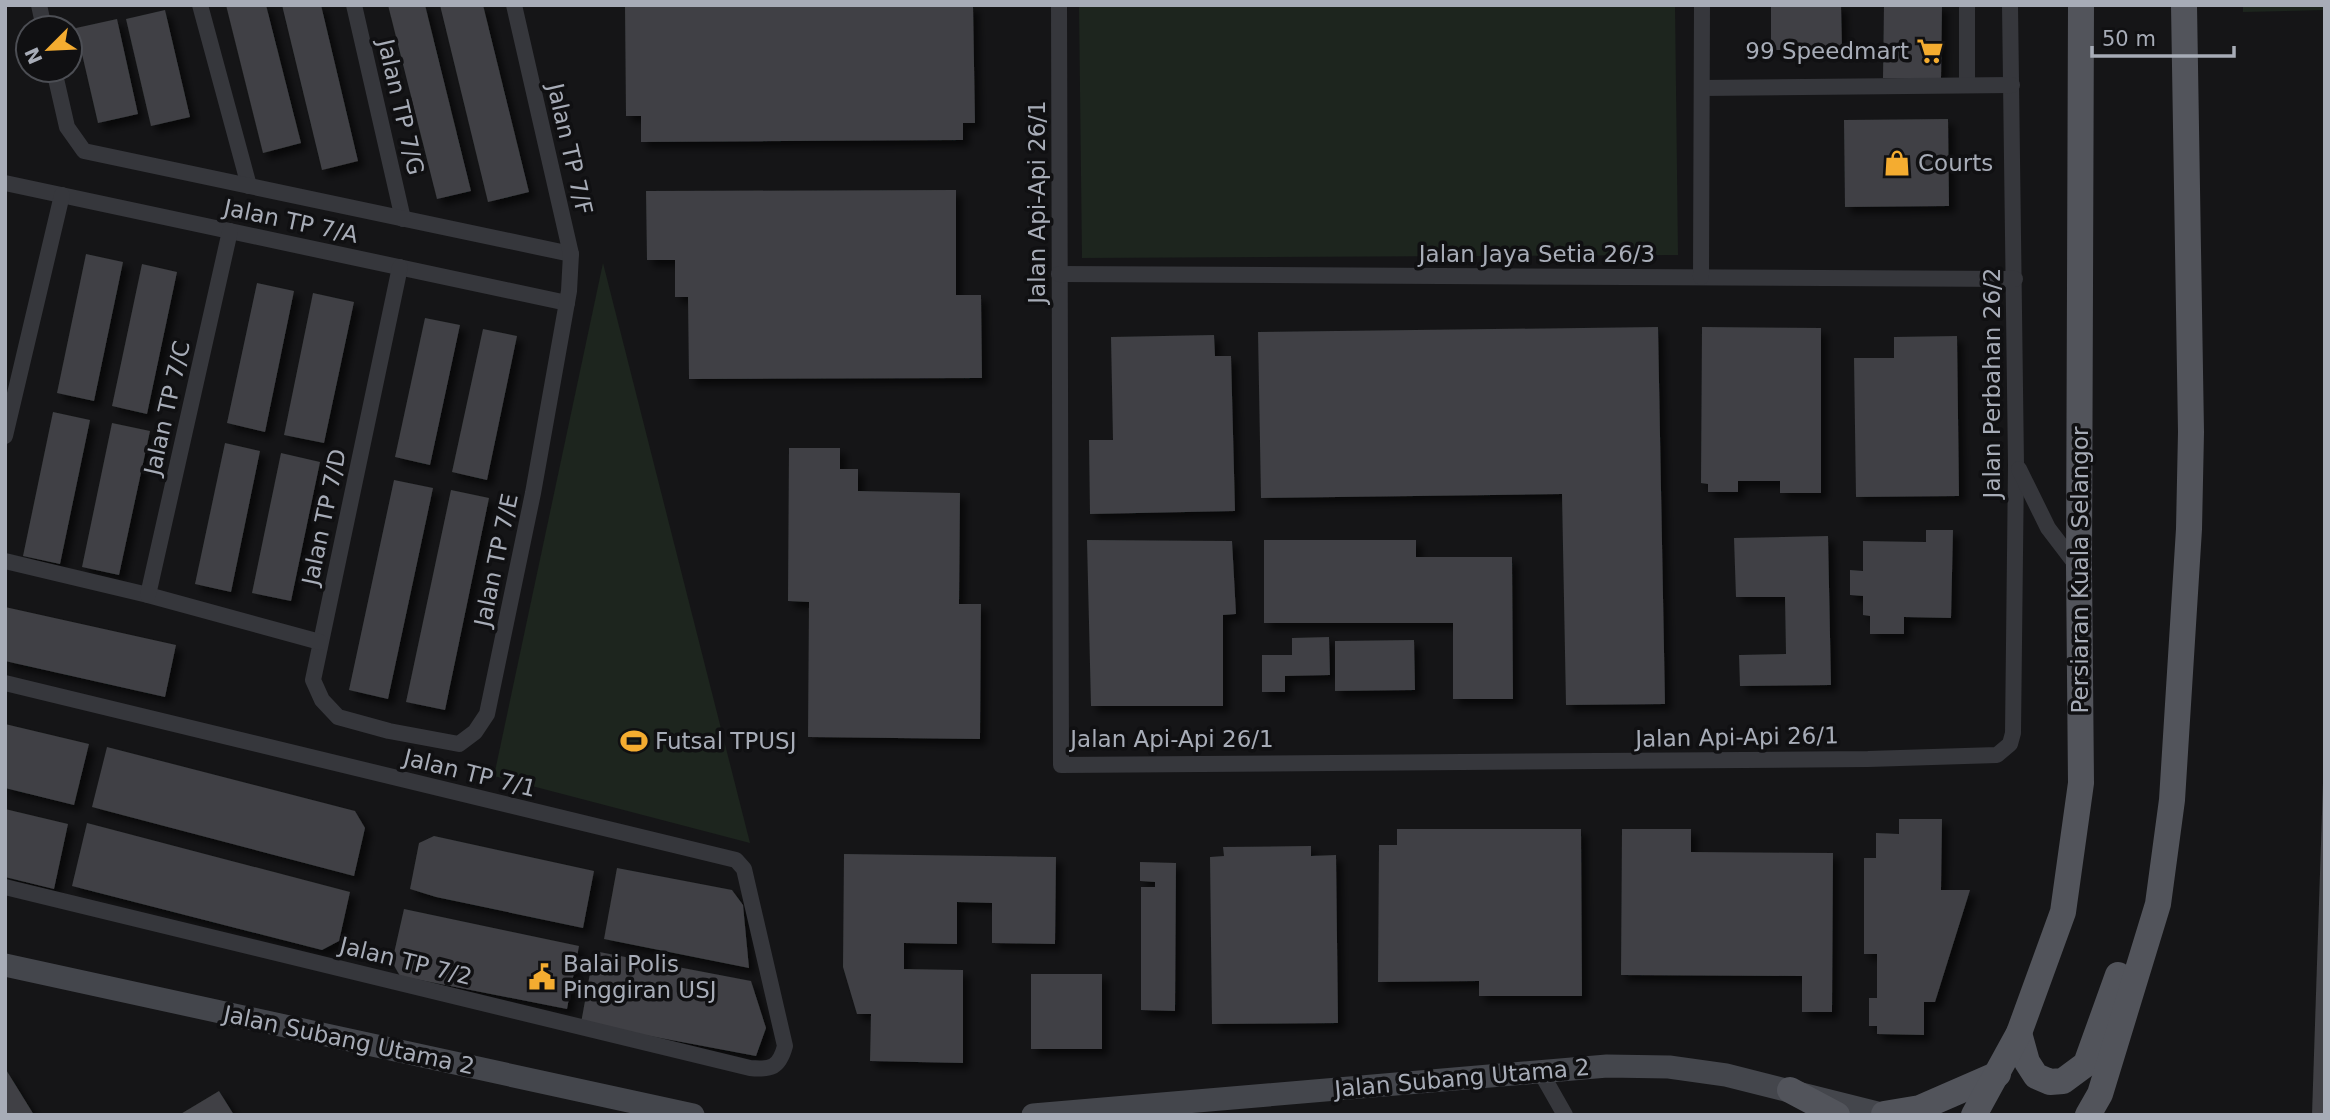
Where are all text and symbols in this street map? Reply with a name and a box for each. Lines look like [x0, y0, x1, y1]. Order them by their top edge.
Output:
north arrow [14, 14, 84, 84]
scale bar [2092, 14, 2234, 58]
text: 50 m [2102, 27, 2156, 51]
street label: Jalan TP 7/G [372, 35, 429, 177]
supermarket icon: 99 Speedmart [1915, 36, 1945, 66]
place label: 99 Speedmart [1745, 38, 1909, 64]
text: N [20, 44, 47, 68]
street label: Jalan TP 7/F [542, 79, 598, 217]
street label: Jalan Api-Api 26/1 [1024, 100, 1050, 306]
shop icon: Courts [1882, 148, 1912, 178]
place label: Courts [1918, 150, 1993, 176]
street label: Jalan TP 7/A [220, 194, 361, 248]
street label: Jalan Jaya Setia 26/3 [1417, 241, 1655, 267]
street label: Jalan Perbahan 26/2 [1979, 268, 2005, 500]
street label: Jalan TP 7/C [138, 338, 195, 480]
street label: Persiaran Kuala Selangor [2067, 426, 2093, 713]
street label: Jalan TP 7/D [296, 447, 351, 589]
street label: Jalan TP 7/E [469, 491, 523, 631]
street label: Jalan Api-Api 26/1 [1633, 722, 1839, 752]
sports icon: Futsal TPUSJ [619, 726, 649, 756]
street label: Jalan Api-Api 26/1 [1068, 726, 1274, 752]
place label: Futsal TPUSJ [655, 728, 796, 754]
street label: Jalan TP 7/1 [399, 744, 539, 802]
street label: Jalan TP 7/2 [335, 932, 475, 990]
place label: Balai Polis Pinggiran USJ [563, 951, 717, 1003]
public building icon: Balai Polis Pinggiran USJ [527, 962, 557, 992]
street label: Jalan Subang Utama 2 [219, 1000, 477, 1079]
street label: Jalan Subang Utama 2 [1331, 1054, 1591, 1102]

